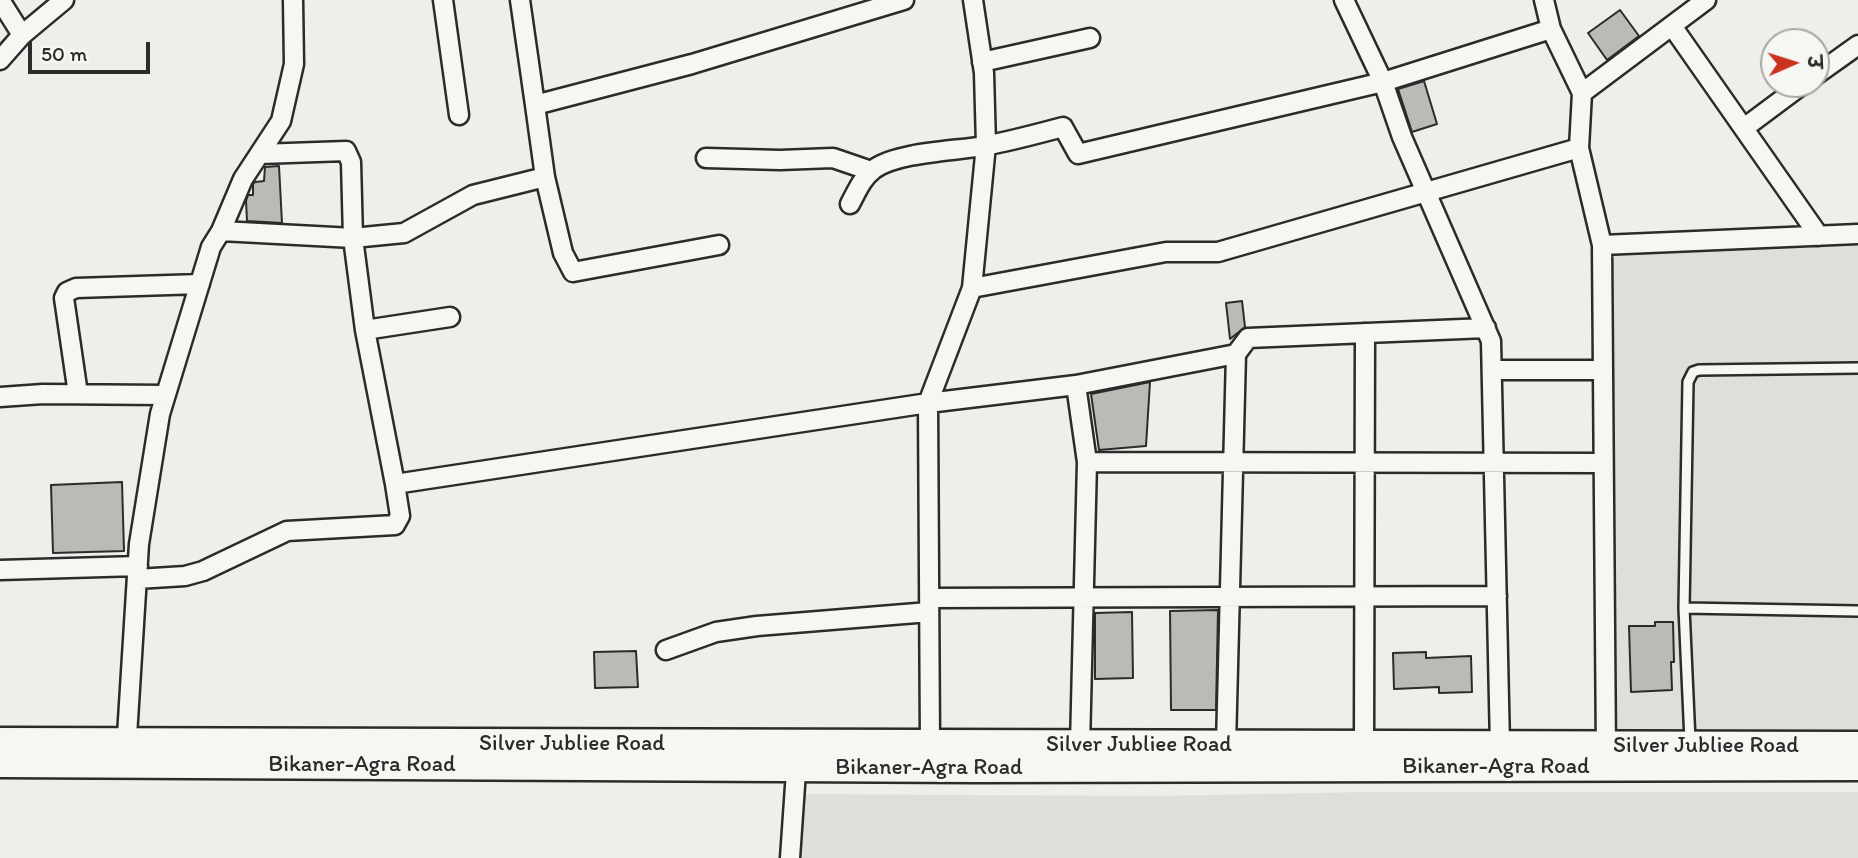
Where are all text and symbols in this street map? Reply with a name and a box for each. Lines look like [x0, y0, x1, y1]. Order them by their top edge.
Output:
scale bar [32, 28, 154, 72]
north arrow [1760, 28, 1830, 98]
text: 50 m [41, 41, 87, 66]
text: उ [1803, 55, 1826, 69]
street label: Silver Jubliee Road [479, 730, 665, 758]
street label: Silver Jubliee Road [1046, 731, 1232, 759]
street label: Silver Jubliee Road [1613, 732, 1799, 760]
street label: Bikaner-Agra Road [268, 751, 456, 779]
street label: Bikaner-Agra Road [1402, 753, 1590, 781]
street label: Bikaner-Agra Road [835, 754, 1023, 782]

